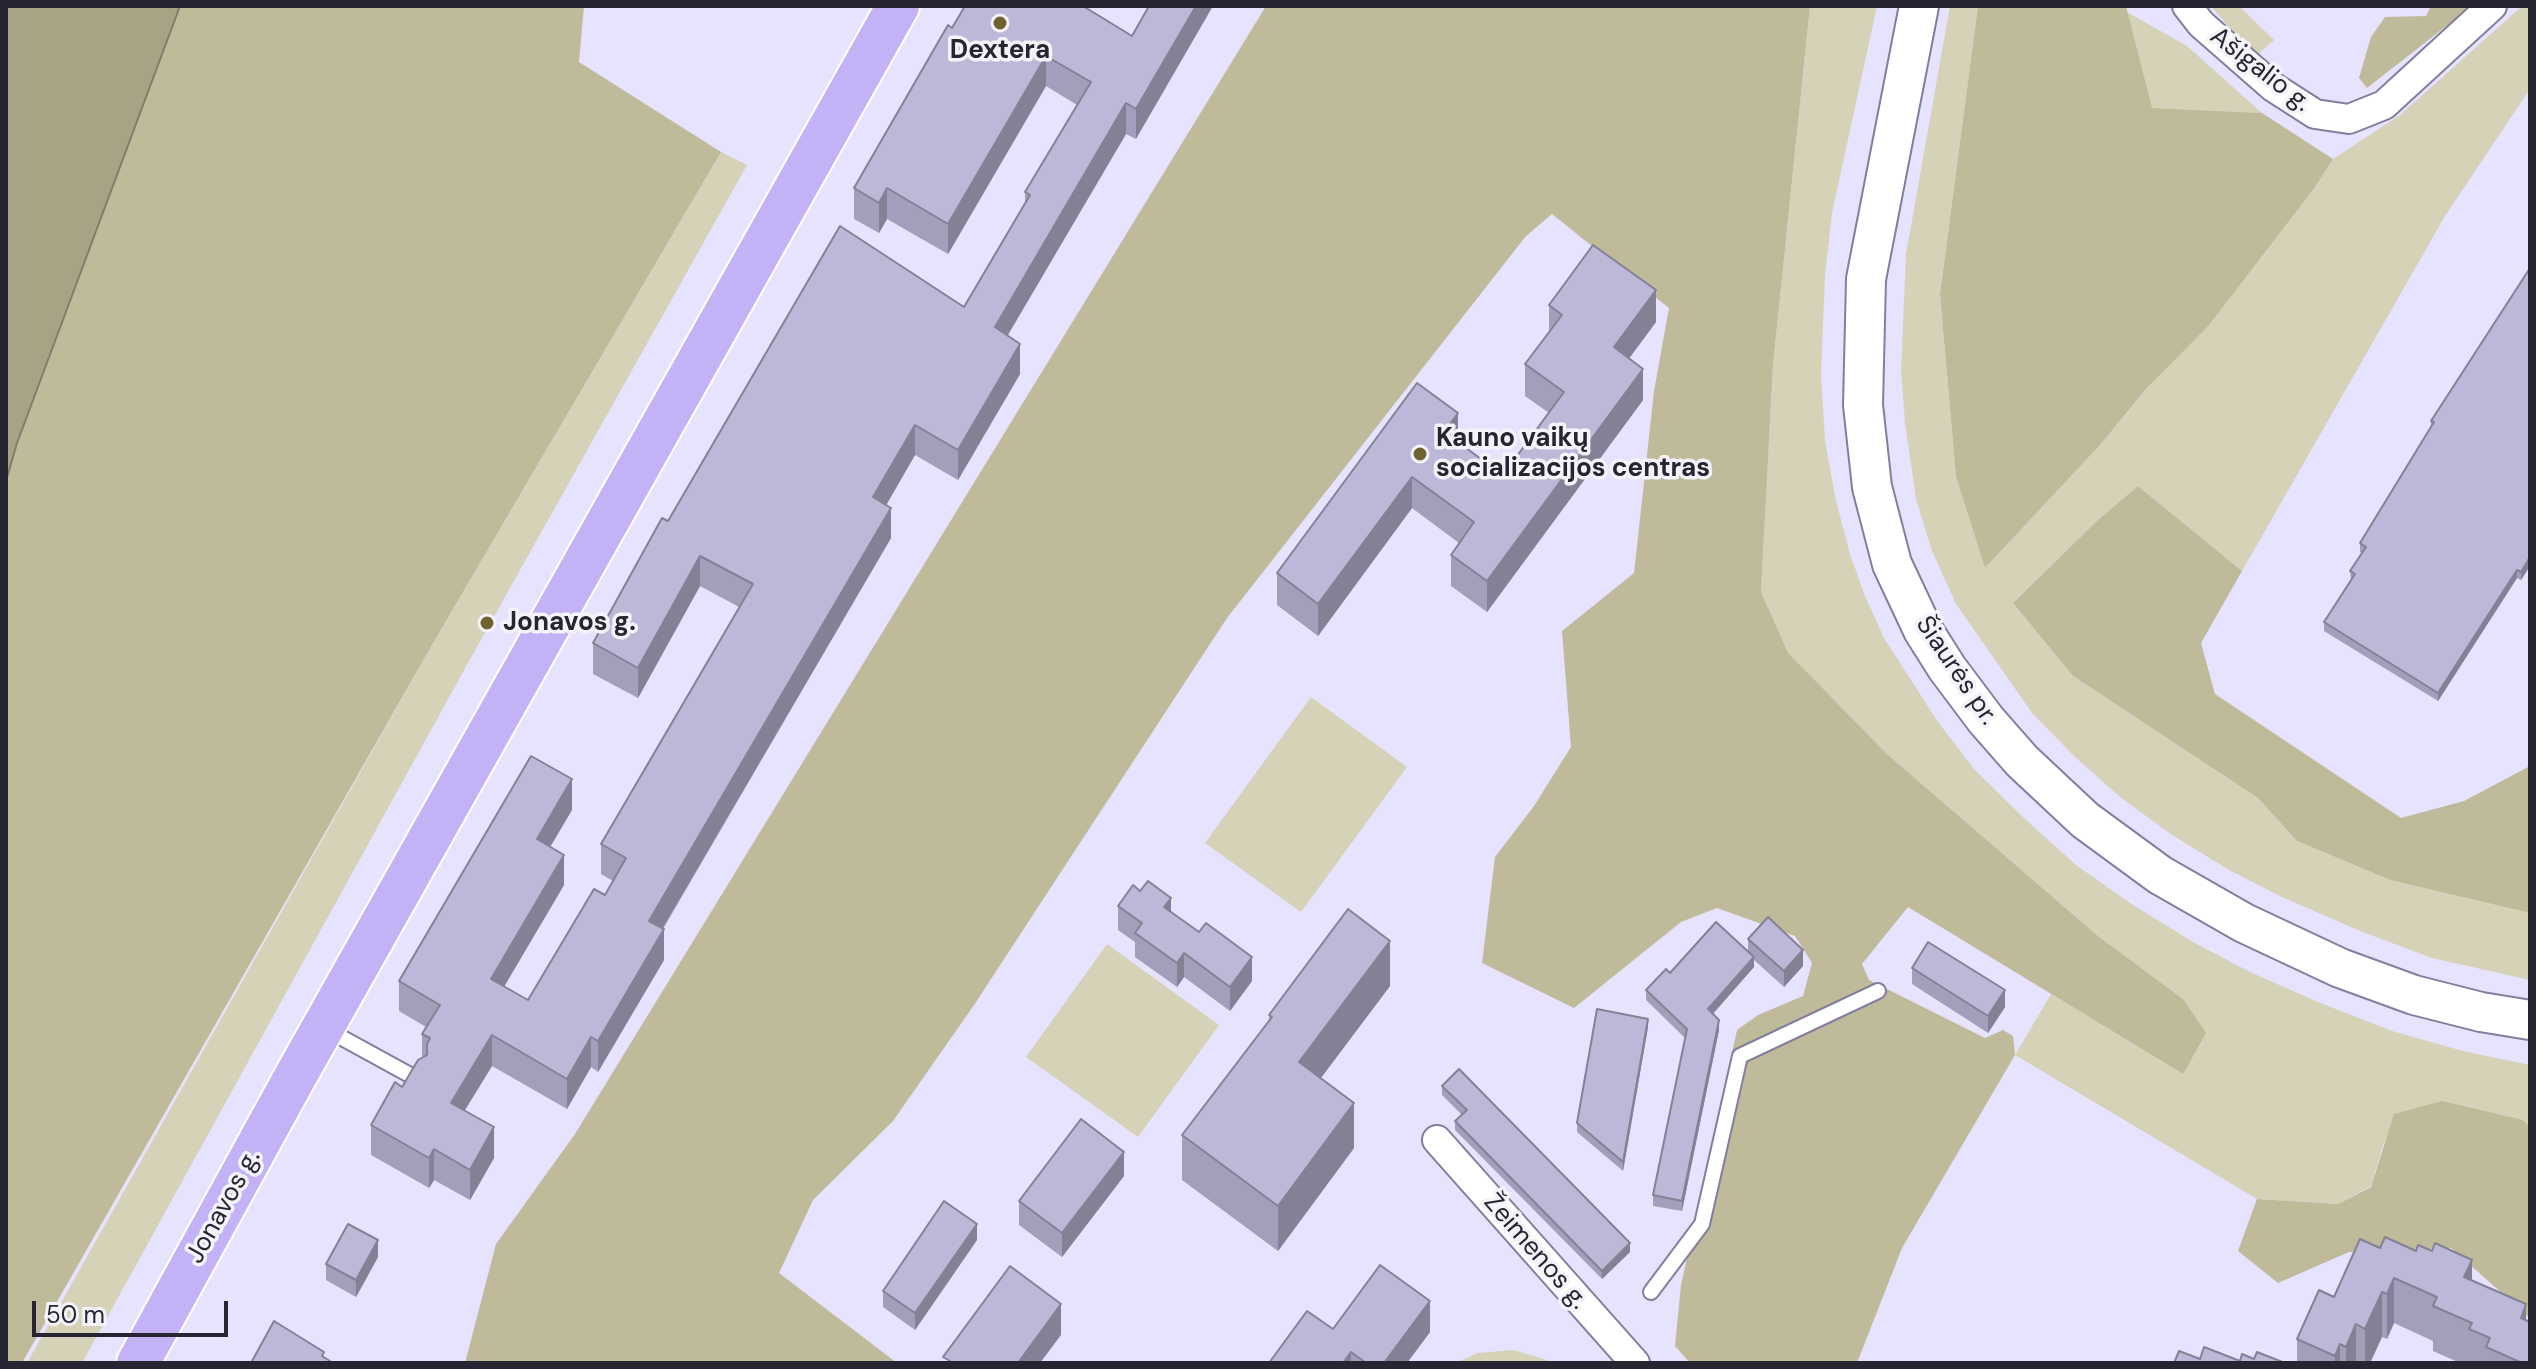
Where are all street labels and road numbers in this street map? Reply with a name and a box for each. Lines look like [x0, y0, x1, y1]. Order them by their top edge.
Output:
street label: Ašigalio g. [2203, 21, 2317, 119]
street label: Šiaurės pr. [1908, 611, 2004, 731]
street label: Jonavos g. [180, 1145, 268, 1269]
street label: Žeimenos g. [1476, 1188, 1594, 1316]

